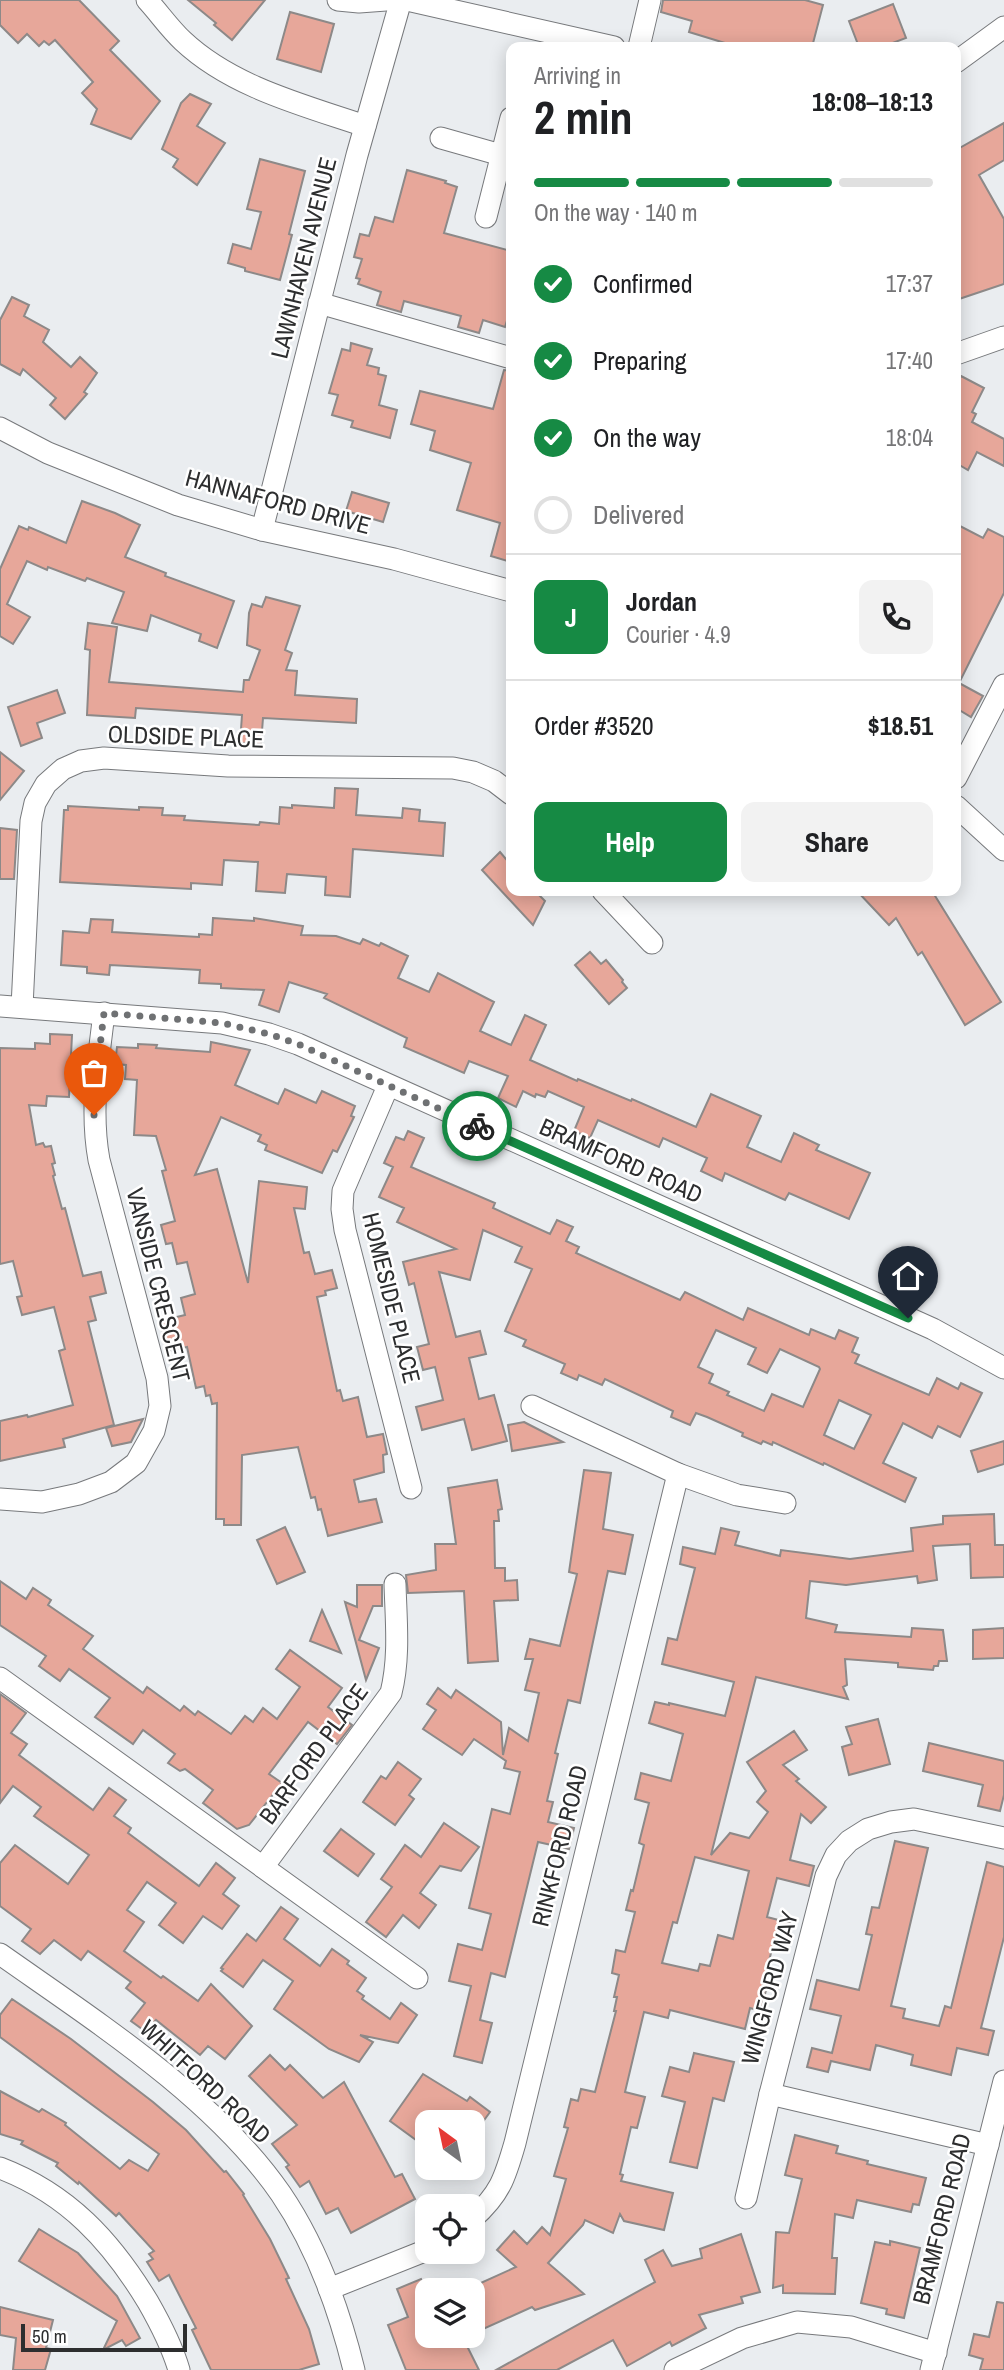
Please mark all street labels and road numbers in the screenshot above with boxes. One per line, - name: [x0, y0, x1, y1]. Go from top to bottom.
- street label: LAWNHAVEN AVENUE: [263, 154, 344, 362]
- street label: HANNAFORD DRIVE: [182, 461, 374, 541]
- street label: OLDSIDE PLACE: [107, 717, 265, 755]
- street label: BRAMFORD ROAD: [535, 1110, 708, 1210]
- street label: VANSIDE CRESCENT: [119, 1185, 199, 1385]
- street label: HOMESIDE PLACE: [355, 1209, 429, 1387]
- street label: BARFORD PLACE: [251, 1677, 375, 1830]
- street label: RINKFORD ROAD: [524, 1762, 595, 1930]
- street label: WINGFORD WAY: [733, 1908, 805, 2068]
- street label: WHITFORD ROAD: [133, 2012, 278, 2150]
- street label: BRAMFORD ROAD: [904, 2130, 978, 2307]

